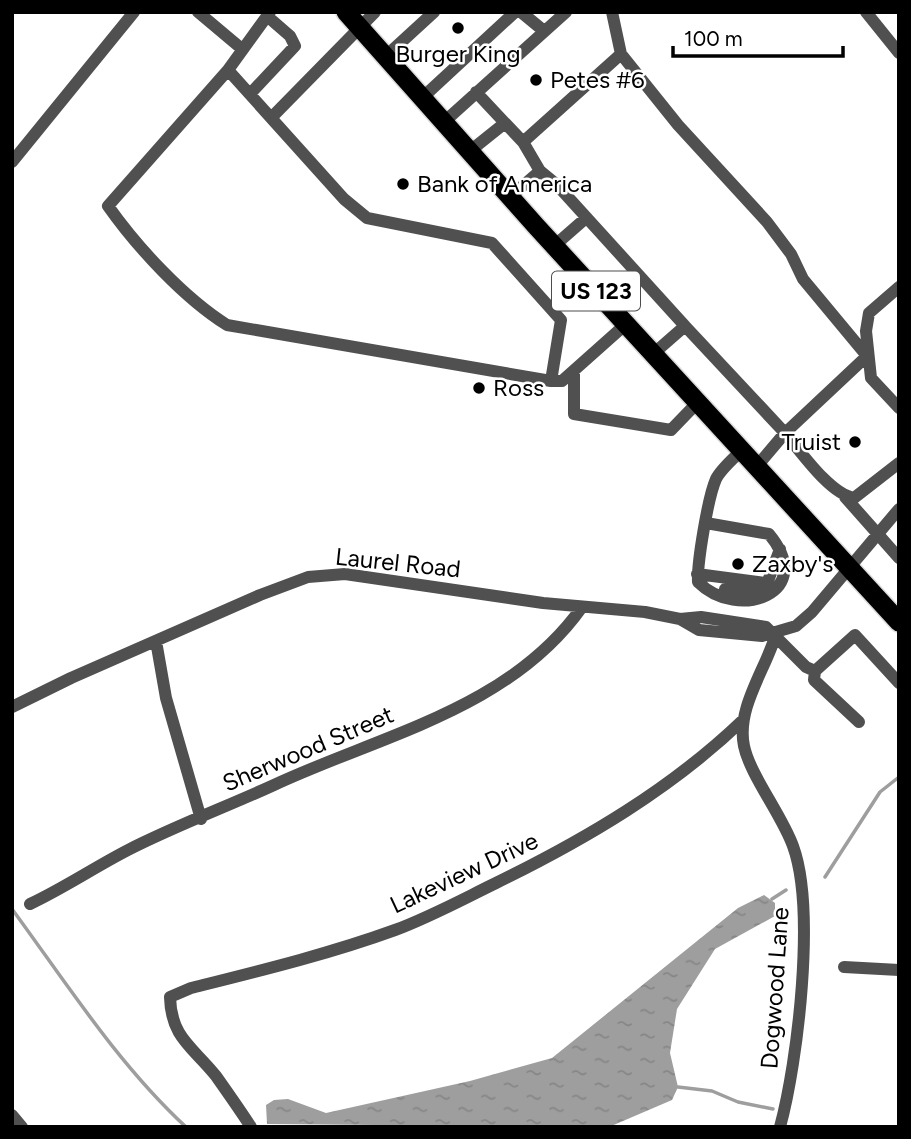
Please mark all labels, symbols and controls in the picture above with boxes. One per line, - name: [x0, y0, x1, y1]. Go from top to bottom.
- scale bar: [673, 14, 843, 58]
- marker: Burger King: [450, 20, 466, 36]
- text: 100 m: [684, 26, 743, 51]
- place label: Burger King: [395, 39, 521, 68]
- place label: Petes #6: [550, 65, 645, 94]
- marker: Petes #6: [528, 72, 544, 88]
- place label: Bank of America: [417, 169, 592, 198]
- marker: Bank of America: [395, 176, 411, 192]
- road number: US 123: [552, 272, 640, 310]
- place label: Ross: [493, 373, 544, 402]
- marker: Ross: [471, 380, 487, 396]
- place label: Truist: [782, 427, 841, 456]
- marker: Truist: [847, 434, 863, 450]
- street label: Laurel Road: [334, 542, 462, 583]
- place label: Zaxby's: [752, 549, 833, 578]
- marker: Zaxby's: [730, 556, 746, 572]
- street label: Sherwood Street: [218, 699, 398, 798]
- street label: Lakeview Drive: [385, 826, 542, 919]
- street label: Dogwood Lane: [754, 906, 795, 1070]

